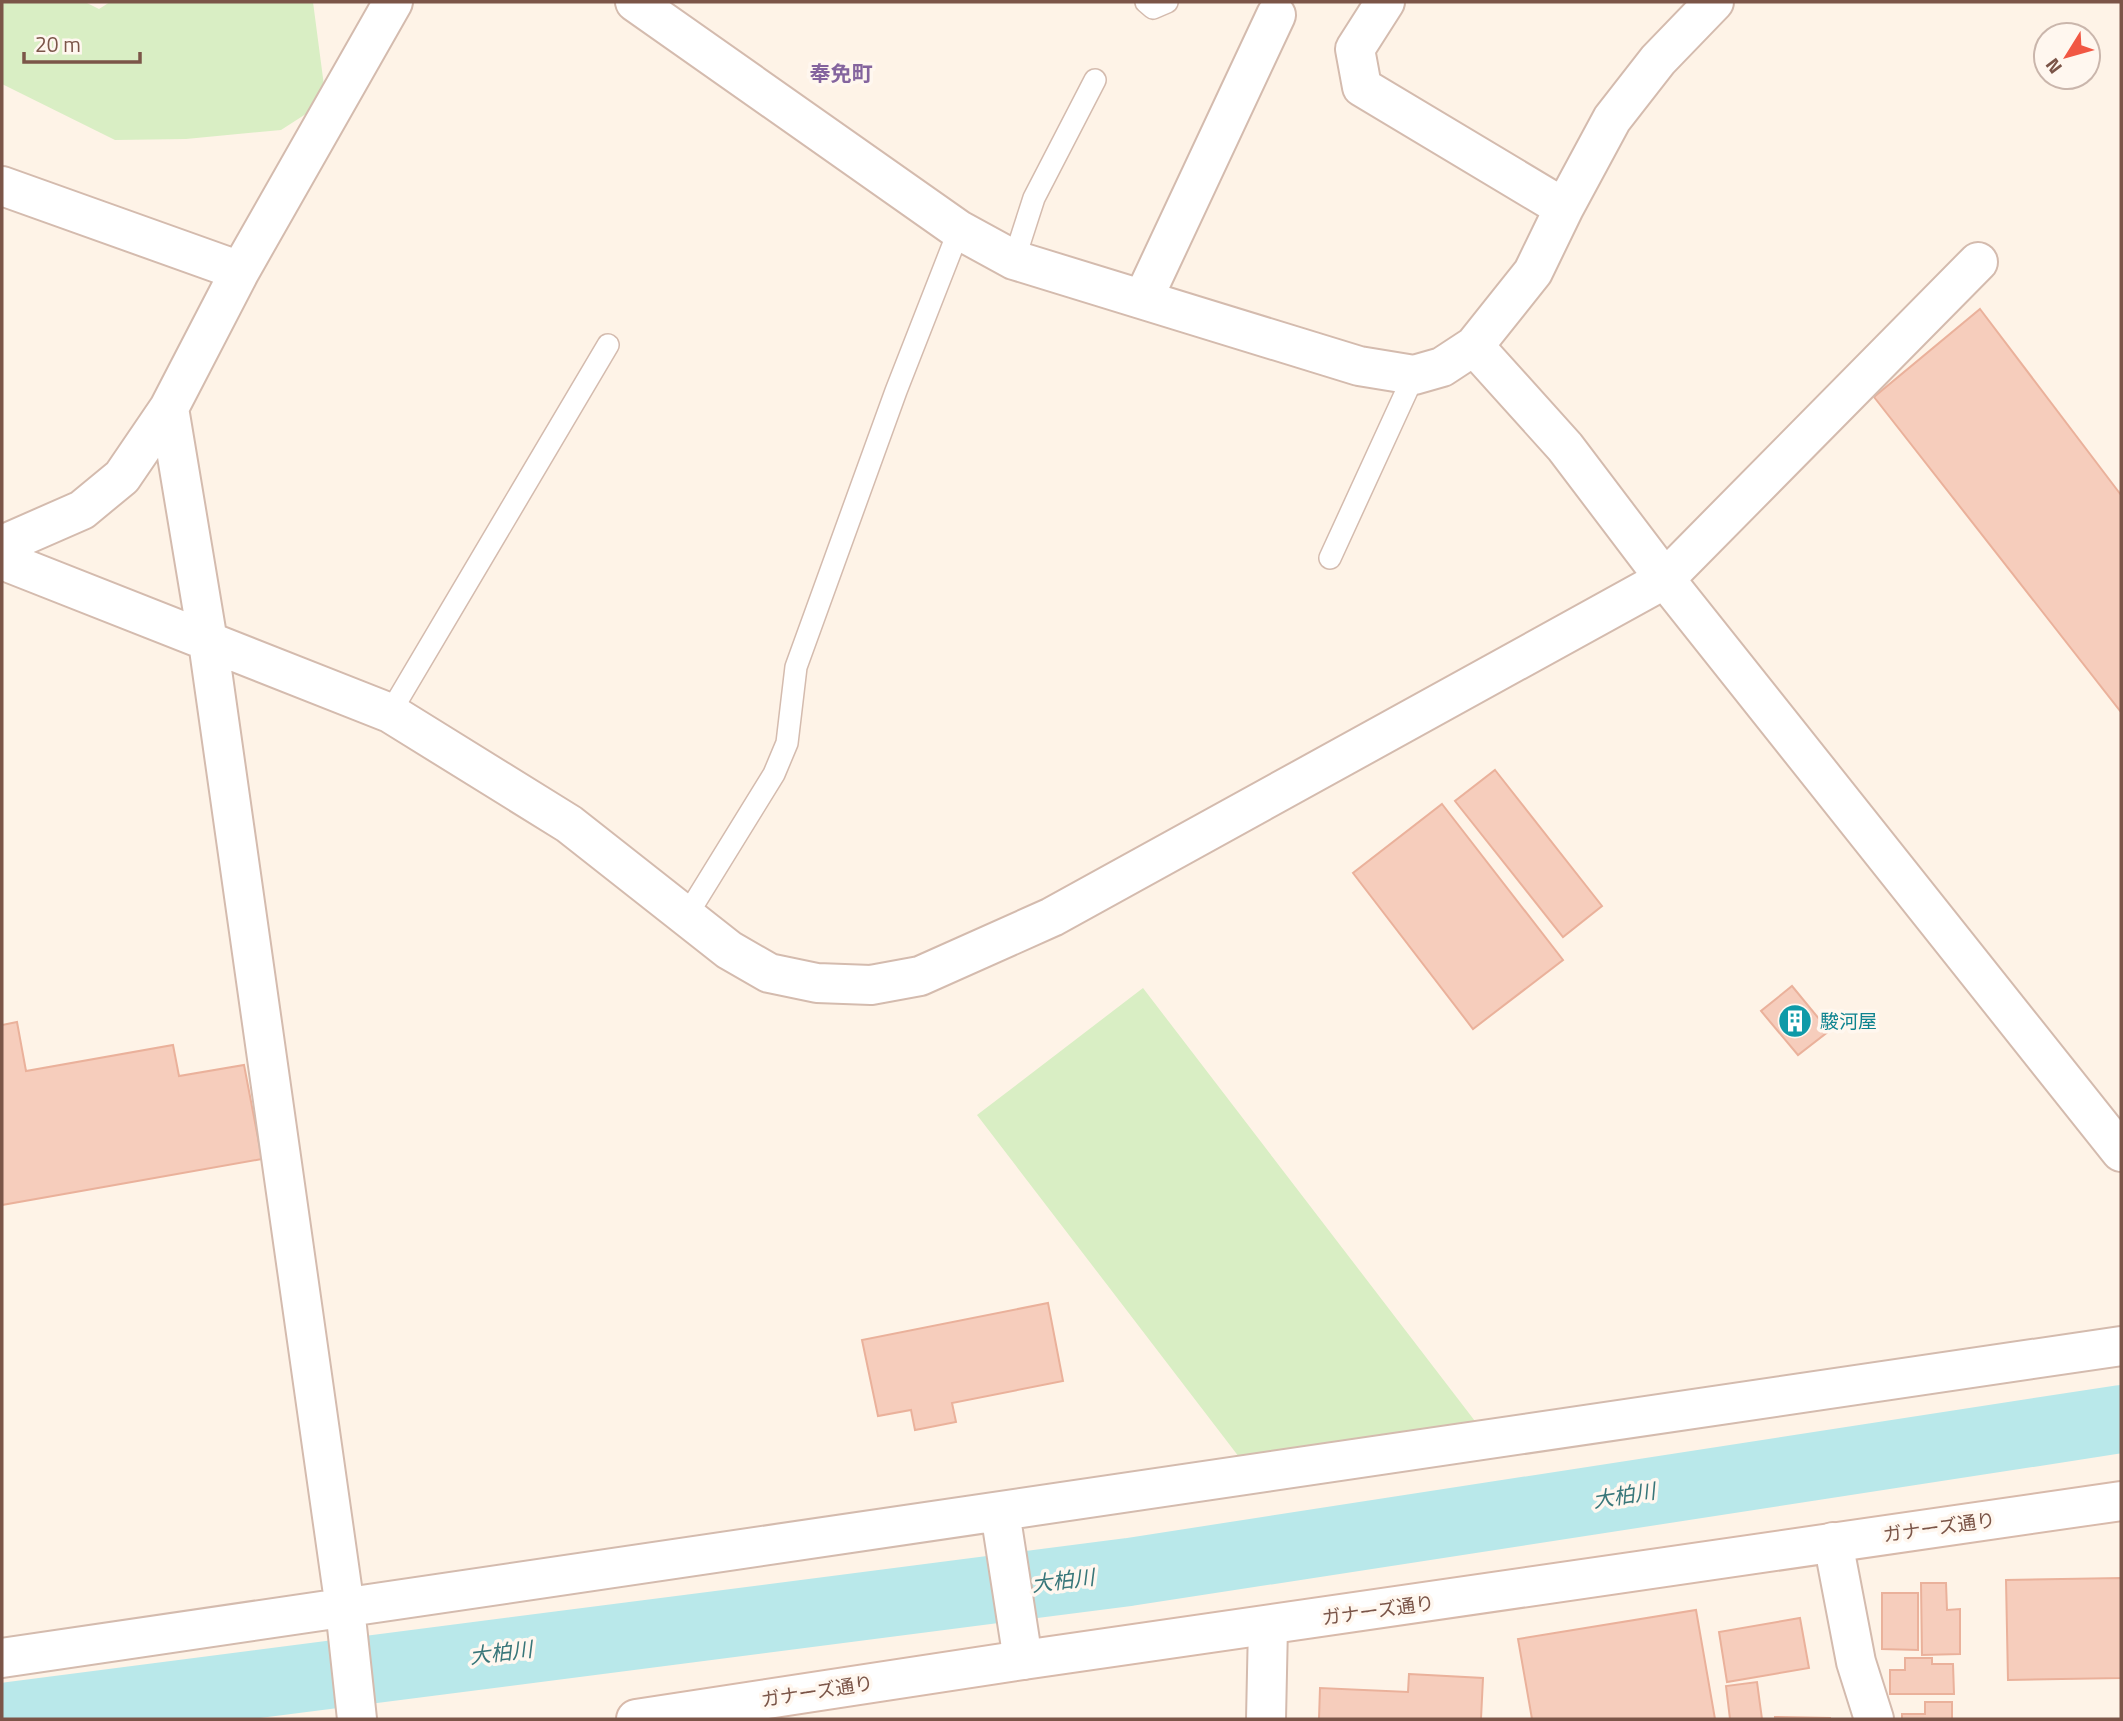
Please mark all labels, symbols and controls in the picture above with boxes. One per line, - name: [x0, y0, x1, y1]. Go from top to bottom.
- scale bar: [24, 21, 140, 65]
- north arrow: [2032, 21, 2102, 91]
- text: 20 m: [35, 28, 81, 60]
- text: N: [2037, 53, 2069, 81]
- district label: 奉免町: [810, 57, 873, 89]
- building icon: 駿河屋: [1776, 1002, 1814, 1040]
- place label: 駿河屋: [1820, 1006, 1877, 1035]
- water label: 大柏川: [1590, 1474, 1659, 1516]
- street label: ガナーズ通り: [1881, 1504, 1997, 1549]
- water label: 大柏川: [1030, 1560, 1098, 1600]
- street label: ガナーズ通り: [1320, 1587, 1436, 1632]
- water label: 大柏川: [468, 1632, 536, 1672]
- street label: ガナーズ通り: [759, 1667, 875, 1714]

